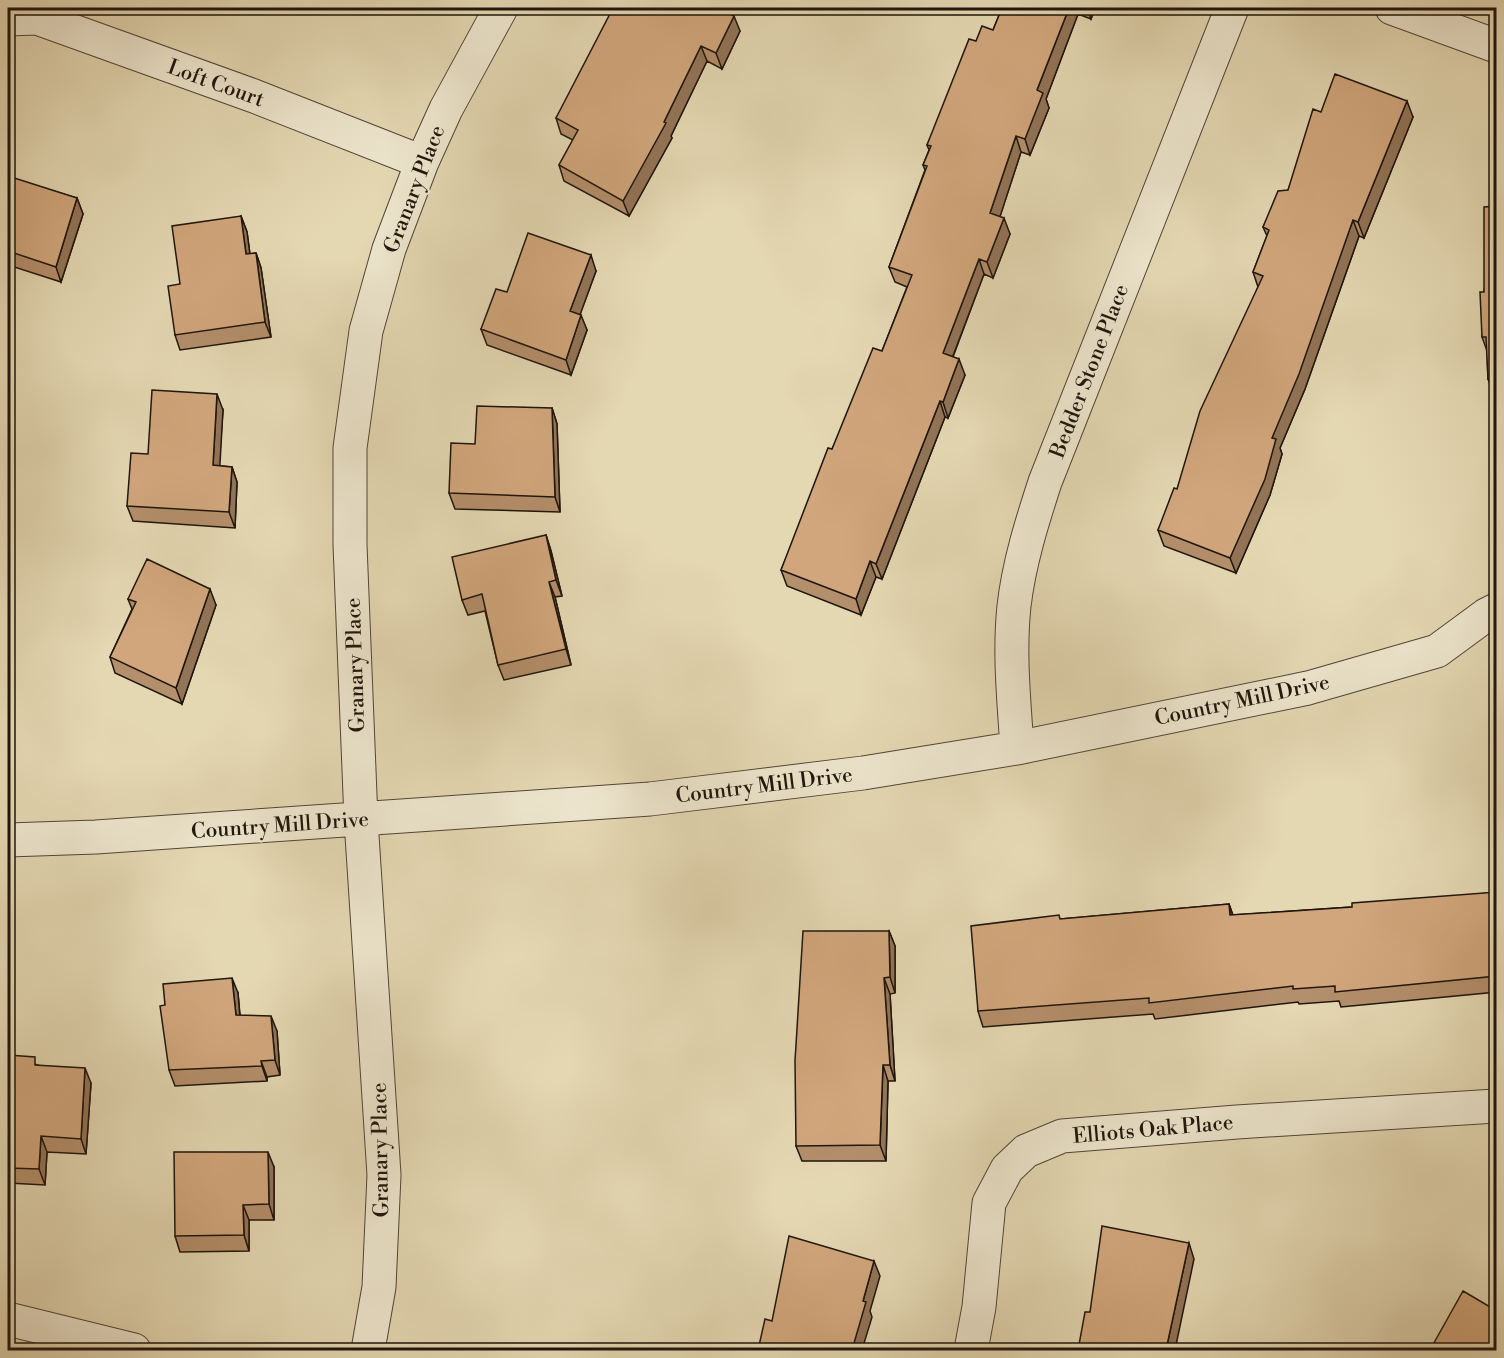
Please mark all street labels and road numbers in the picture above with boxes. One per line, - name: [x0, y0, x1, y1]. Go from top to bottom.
- street label: Loft Court: [164, 54, 268, 114]
- street label: Granary Place: [379, 122, 451, 257]
- street label: Bedder Stone Place: [1044, 281, 1135, 463]
- street label: Granary Place: [341, 597, 371, 733]
- street label: Country Mill Drive: [1152, 670, 1332, 732]
- street label: Country Mill Drive: [674, 762, 854, 810]
- street label: Country Mill Drive: [190, 807, 370, 845]
- street label: Granary Place: [367, 1082, 395, 1218]
- street label: Elliots Oak Place: [1072, 1110, 1235, 1150]

